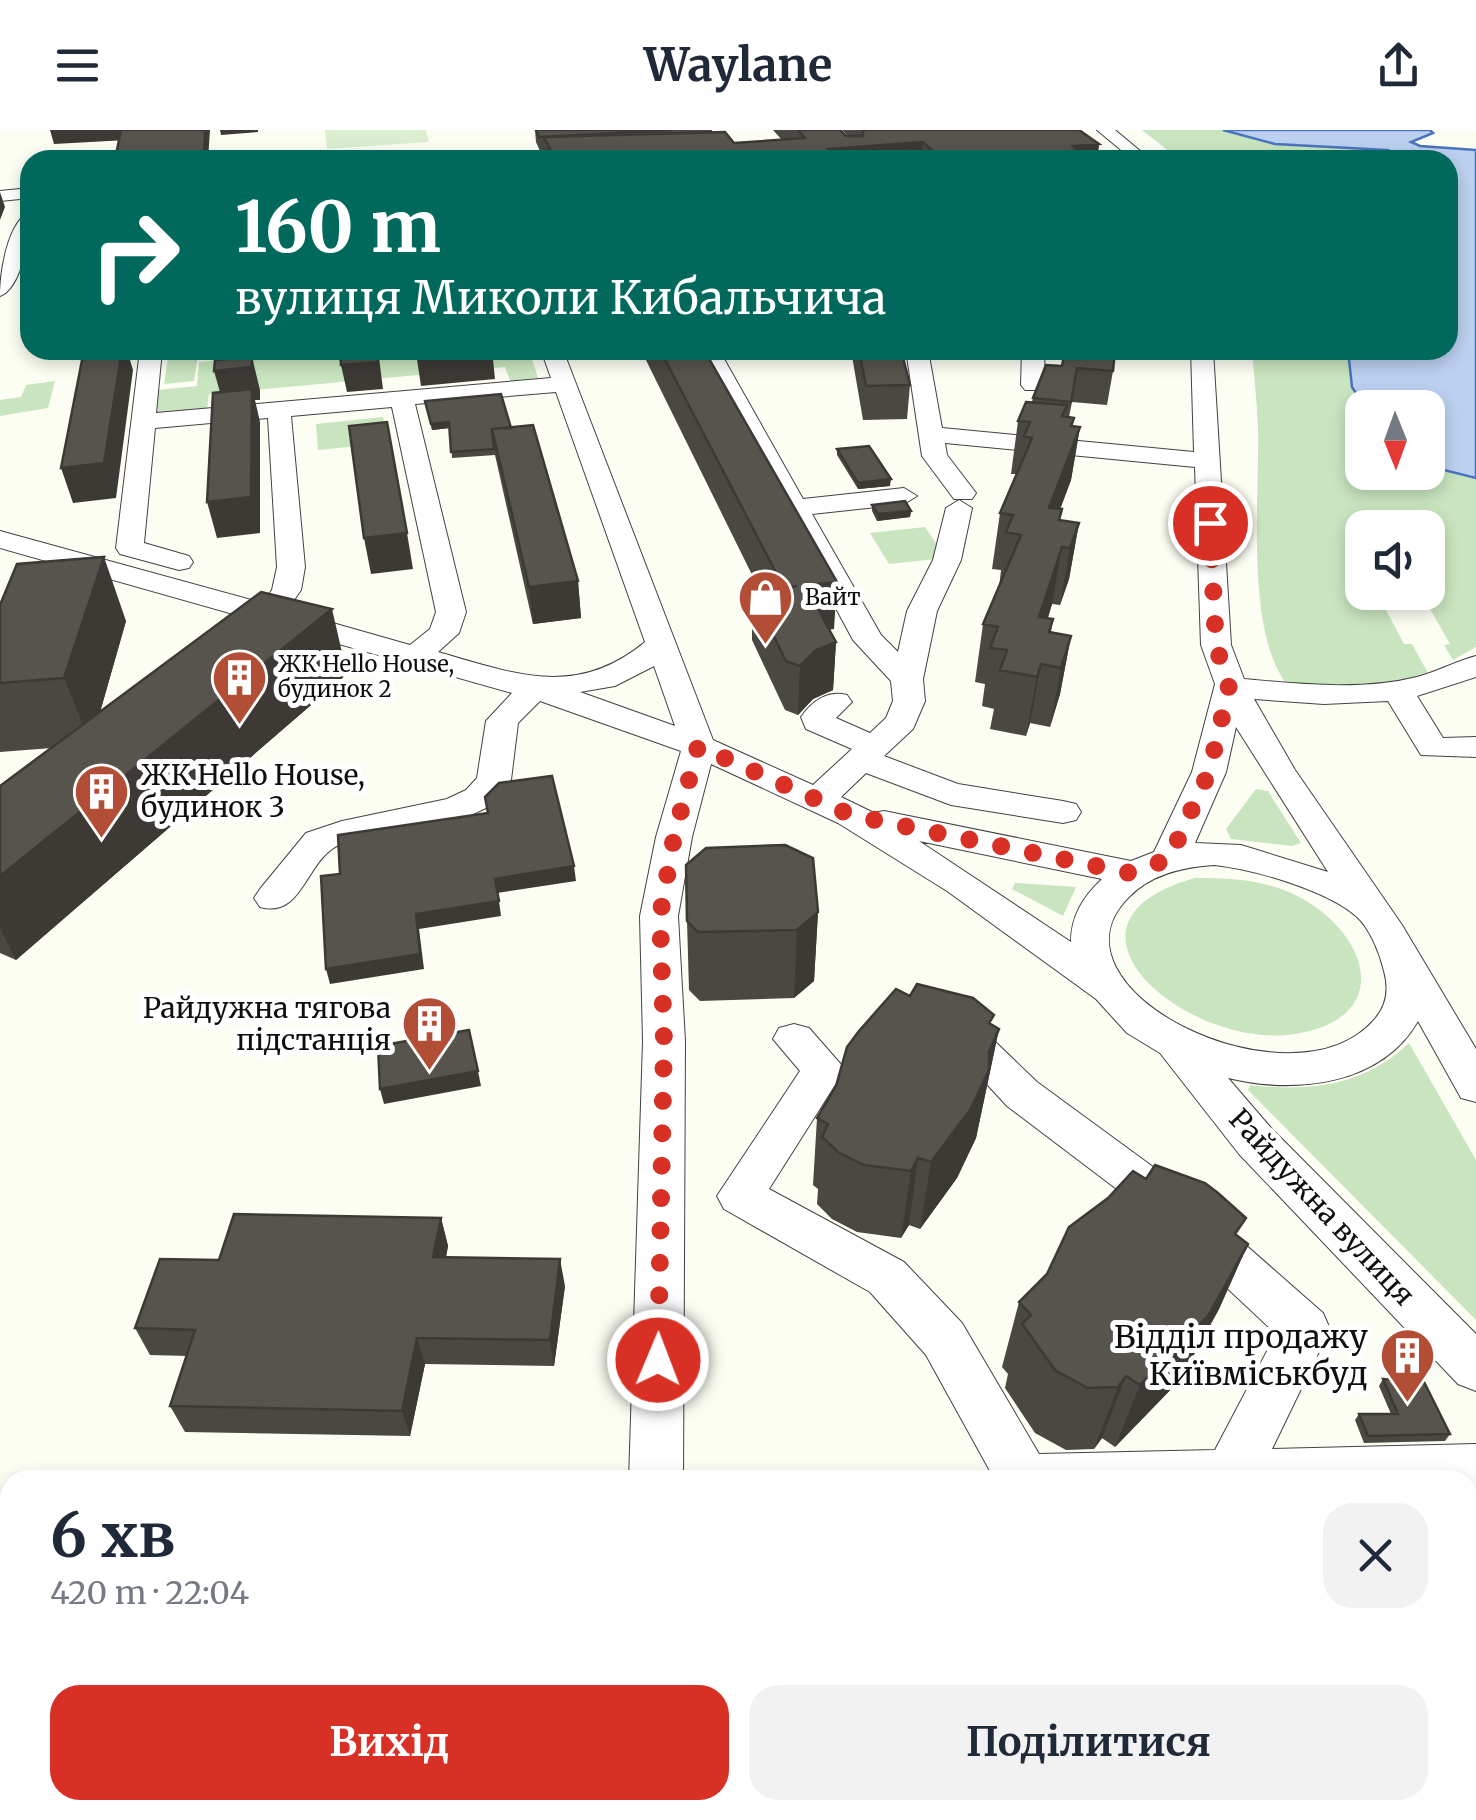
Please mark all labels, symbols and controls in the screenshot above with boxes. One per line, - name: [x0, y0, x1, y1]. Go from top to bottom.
- text: Waylane: [644, 37, 832, 93]
- icon: menu: [50, 38, 105, 93]
- icon: share: [1371, 38, 1426, 93]
- text: 160 m: [235, 183, 441, 271]
- icon: right: [70, 190, 200, 320]
- text: вулиця Миколи Кибальчича: [235, 270, 886, 326]
- north arrow: [1345, 390, 1445, 490]
- map controls: [1345, 390, 1445, 610]
- pin: [1168, 481, 1253, 566]
- icon: arrive: [1183, 496, 1238, 551]
- button: sound: [1345, 510, 1445, 610]
- shop icon: Вайт: [736, 567, 796, 646]
- place label: Вайт: [805, 583, 861, 611]
- building icon: ЖК Hello House, будинок 2: [209, 647, 269, 726]
- place label: ЖК Hello House, будинок 2: [278, 650, 454, 703]
- place label: ЖК Hello House, будинок 3: [141, 757, 365, 825]
- building icon: ЖК Hello House, будинок 3: [72, 761, 132, 840]
- place label: Райдужна тягова пiдстанцiя: [143, 990, 391, 1058]
- building icon: Райдужна тягова пiдстанцiя: [400, 994, 460, 1073]
- street label: Райдужна вулиця: [1222, 1101, 1422, 1313]
- position arrow: [606, 1308, 710, 1412]
- place label: Відділ продажу Київміськбуд: [1114, 1317, 1368, 1394]
- building icon: Відділ продажу Київміськбуд: [1377, 1325, 1437, 1404]
- text: 6 хв: [50, 1498, 175, 1573]
- button: close: [1323, 1503, 1428, 1608]
- text: 420 m · 22:04: [50, 1573, 249, 1613]
- button: Вихід: [50, 1685, 729, 1800]
- button: Поділитися: [749, 1685, 1428, 1800]

